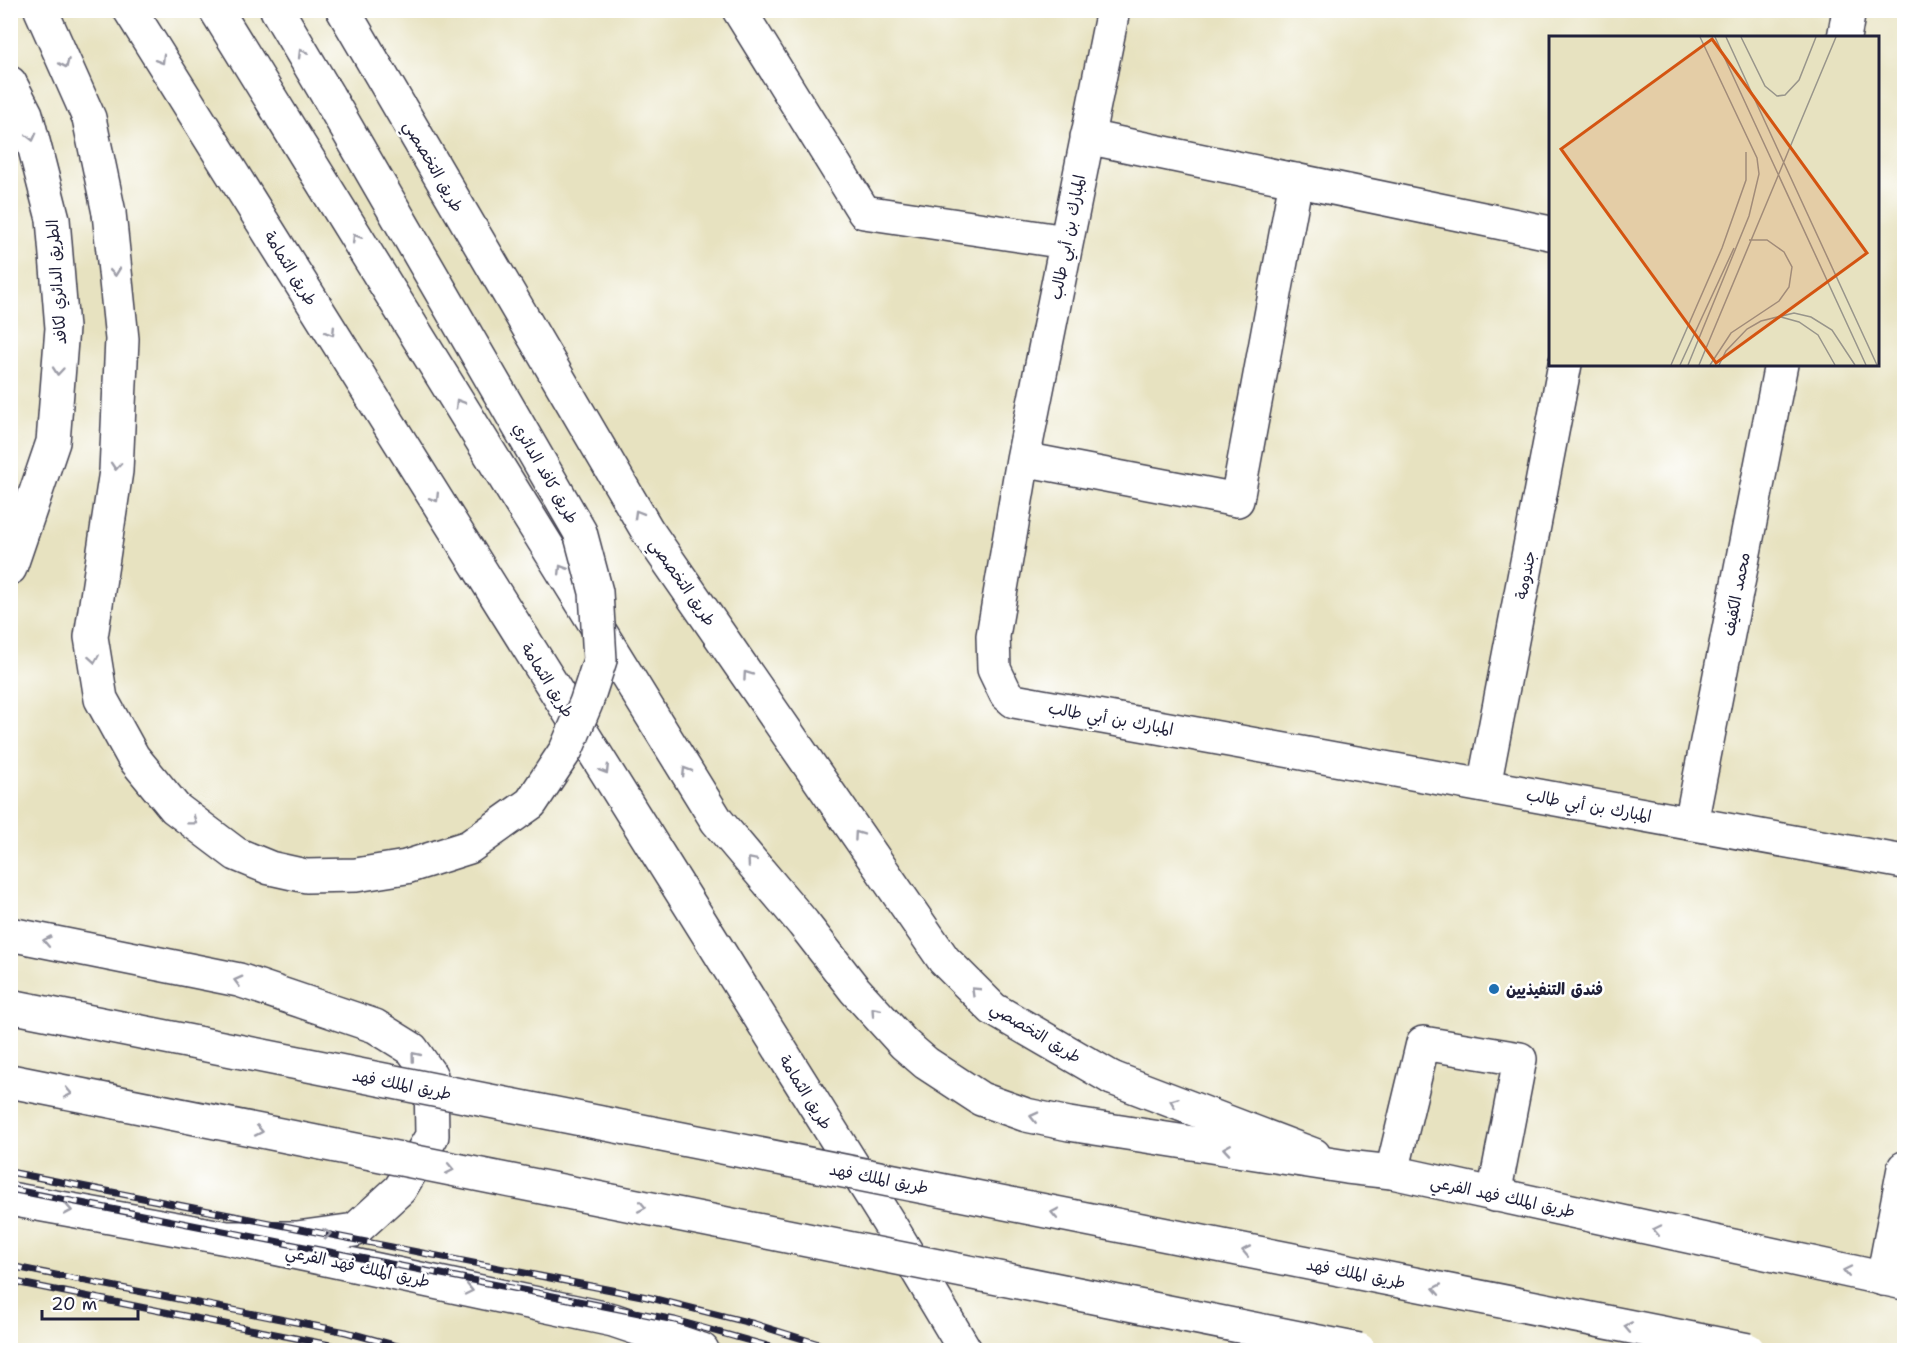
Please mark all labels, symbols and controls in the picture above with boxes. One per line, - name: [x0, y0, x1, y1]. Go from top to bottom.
- inset map: [1549, 36, 1879, 366]
- one-way arrow: [298, 49, 310, 59]
- one-way arrow: [154, 54, 166, 64]
- one-way arrow: [57, 57, 69, 68]
- street label: طريق التخصصي: [395, 117, 468, 218]
- one-way arrow: [25, 131, 37, 142]
- street label: المبارك بن أبي طالب: [1045, 173, 1094, 302]
- street label: الطريق الدائري لكافد: [42, 219, 72, 345]
- street label: طريق الثمامة: [259, 227, 322, 310]
- one-way arrow: [353, 233, 364, 244]
- one-way arrow: [108, 267, 121, 276]
- one-way arrow: [324, 326, 336, 336]
- one-way arrow: [52, 367, 65, 376]
- one-way arrow: [455, 399, 466, 410]
- street label: طريق كافد الدائري: [507, 419, 583, 528]
- one-way arrow: [109, 462, 122, 471]
- one-way arrow: [427, 492, 439, 502]
- one-way arrow: [633, 510, 645, 520]
- street label: طريق التخصصي: [641, 534, 720, 632]
- street label: جندومة: [1510, 549, 1540, 601]
- street label: محمد الكفيف: [1718, 551, 1755, 638]
- one-way arrow: [557, 565, 569, 575]
- street label: طريق الثمامة: [516, 639, 579, 722]
- one-way arrow: [88, 654, 100, 664]
- one-way arrow: [743, 671, 754, 682]
- street label: المبارك بن أبي طالب: [1046, 697, 1175, 744]
- one-way arrow: [597, 764, 609, 774]
- one-way arrow: [682, 767, 694, 777]
- street label: المبارك بن أبي طالب: [1524, 784, 1653, 831]
- one-way arrow: [186, 814, 197, 825]
- one-way arrow: [854, 831, 865, 842]
- one-way arrow: [747, 857, 758, 868]
- one-way arrow: [42, 936, 52, 949]
- one-way arrow: [233, 976, 244, 988]
- place label: فندق التنفيذيين: [1506, 979, 1603, 1000]
- marker: فندق التنفيذيين: [1487, 982, 1501, 996]
- one-way arrow: [971, 987, 982, 998]
- street label: طريق التخصصي: [984, 997, 1085, 1071]
- one-way arrow: [871, 1008, 882, 1019]
- street label: طريق الثمامة: [774, 1051, 837, 1134]
- one-way arrow: [412, 1052, 423, 1063]
- street label: طريق الملك فهد: [351, 1065, 453, 1104]
- one-way arrow: [63, 1086, 73, 1099]
- one-way arrow: [1169, 1096, 1180, 1109]
- one-way arrow: [1030, 1111, 1040, 1124]
- one-way arrow: [254, 1124, 264, 1137]
- one-way arrow: [1222, 1144, 1231, 1156]
- street label: طريق الملك فهد: [828, 1159, 930, 1198]
- one-way arrow: [445, 1162, 455, 1175]
- street label: طريق الملك فهد الفرعي: [1428, 1171, 1577, 1226]
- one-way arrow: [636, 1200, 646, 1213]
- one-way arrow: [63, 1203, 73, 1216]
- one-way arrow: [1050, 1207, 1060, 1220]
- one-way arrow: [1652, 1224, 1662, 1237]
- one-way arrow: [322, 1228, 331, 1240]
- street label: طريق الملك فهد الفرعي: [283, 1241, 432, 1296]
- one-way arrow: [1241, 1245, 1251, 1258]
- street label: طريق الملك فهد: [1305, 1254, 1407, 1293]
- one-way arrow: [1843, 1266, 1853, 1279]
- one-way arrow: [463, 1282, 473, 1295]
- scale bar: [42, 1283, 138, 1321]
- one-way arrow: [1432, 1283, 1442, 1296]
- text: 20 m: [51, 1292, 97, 1316]
- one-way arrow: [1624, 1321, 1634, 1334]

